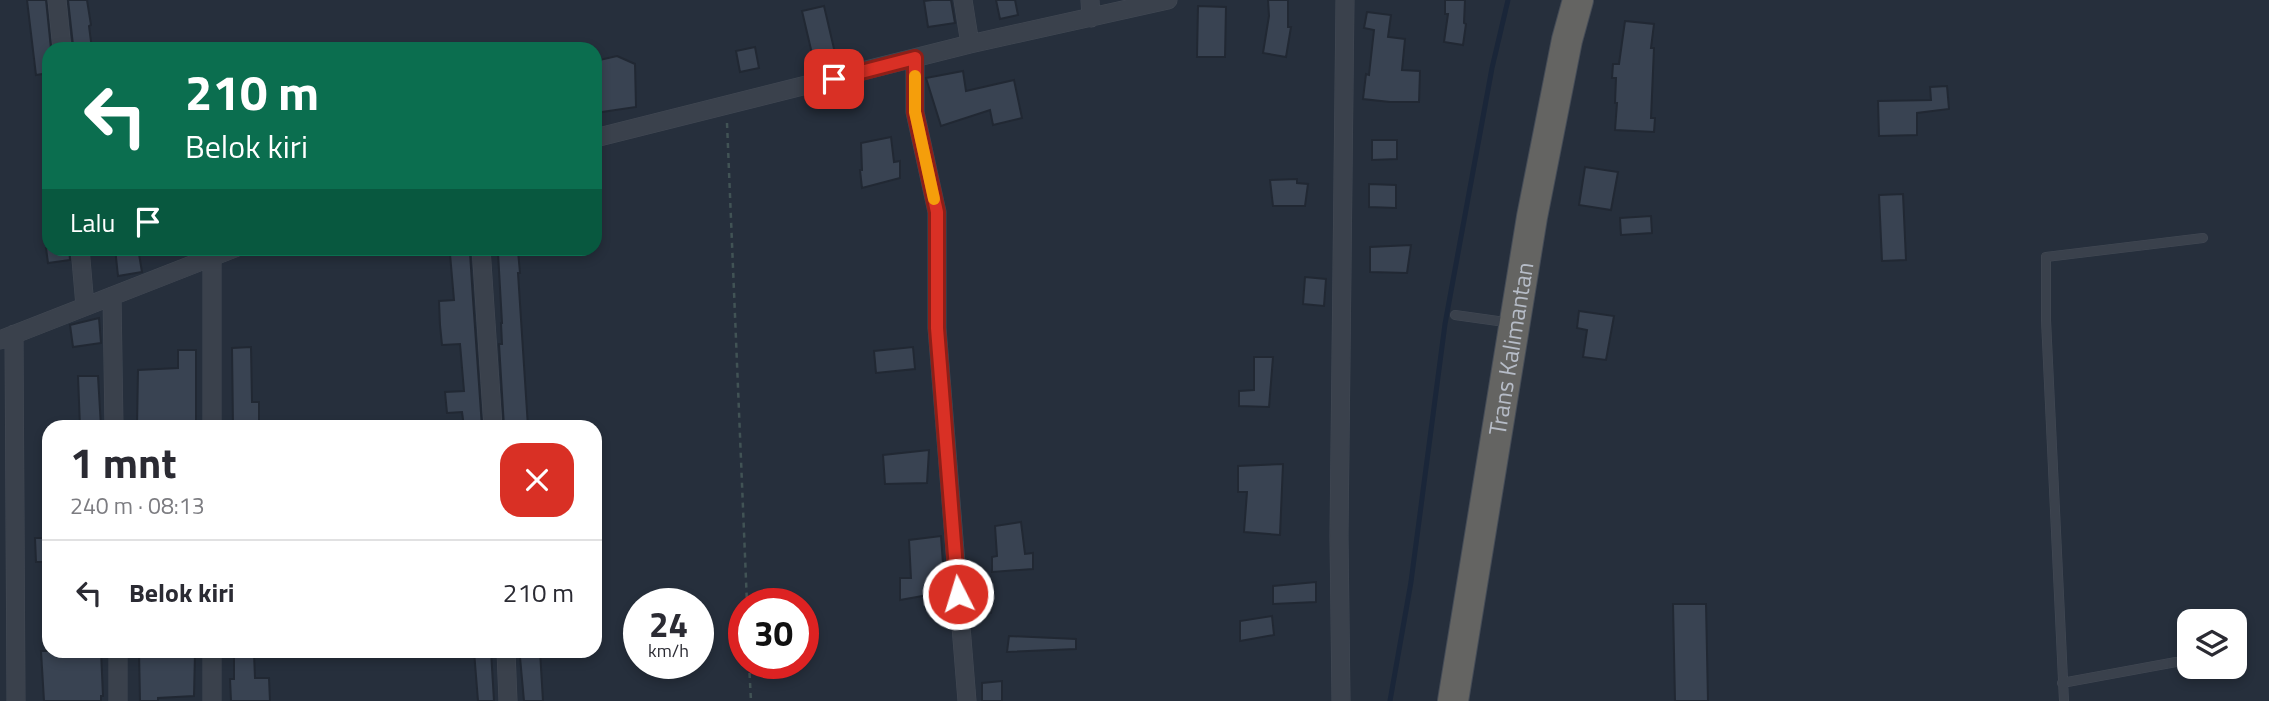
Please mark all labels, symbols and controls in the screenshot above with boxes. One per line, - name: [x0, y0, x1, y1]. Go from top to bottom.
- pin: [804, 49, 864, 109]
- text: 210 m: [185, 54, 319, 129]
- icon: arrive: [815, 60, 853, 98]
- icon: left: [70, 70, 161, 161]
- text: Belok kiri: [185, 122, 308, 170]
- text: Lalu: [70, 203, 115, 242]
- icon: arrive: [129, 203, 167, 241]
- street label: Trans Kalimantan: [1479, 259, 1542, 438]
- text: 1 mnt: [70, 430, 177, 494]
- button: close: [500, 443, 574, 517]
- text: 240 m · 08:13: [70, 488, 205, 523]
- position arrow: [921, 557, 995, 631]
- text: Belok kiri: [129, 573, 235, 612]
- text: 210 m: [503, 573, 574, 612]
- icon: left: [70, 574, 108, 612]
- speed limit sign: 30: [728, 588, 819, 679]
- text: 24: [649, 597, 688, 651]
- map controls: [2177, 609, 2247, 679]
- button: layers: [2177, 609, 2247, 679]
- text: km/h: [648, 637, 689, 664]

